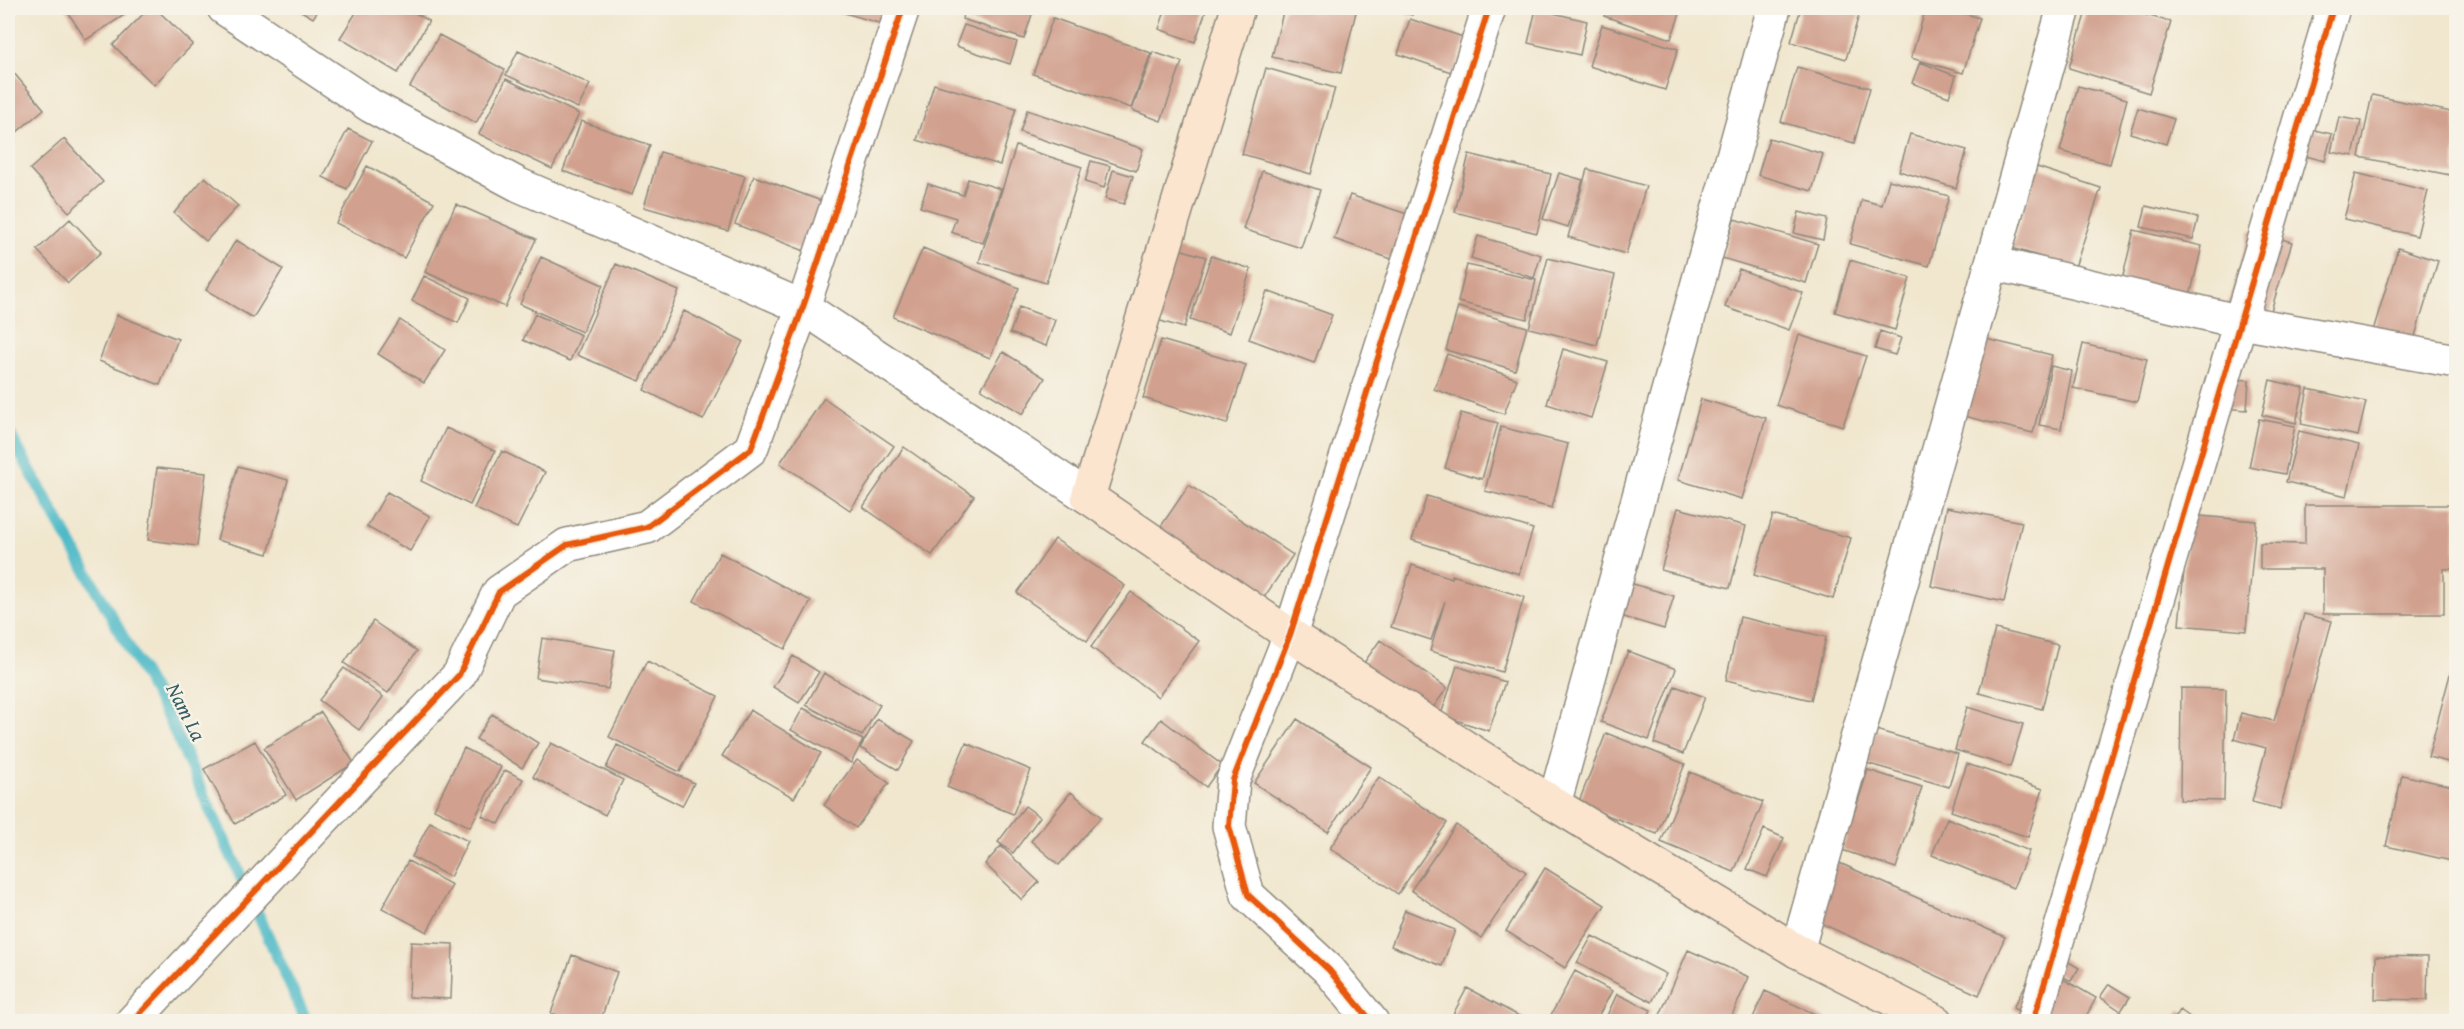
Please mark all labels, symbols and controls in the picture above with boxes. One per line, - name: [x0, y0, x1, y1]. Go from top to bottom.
- water label: Nam La: [158, 676, 214, 746]

